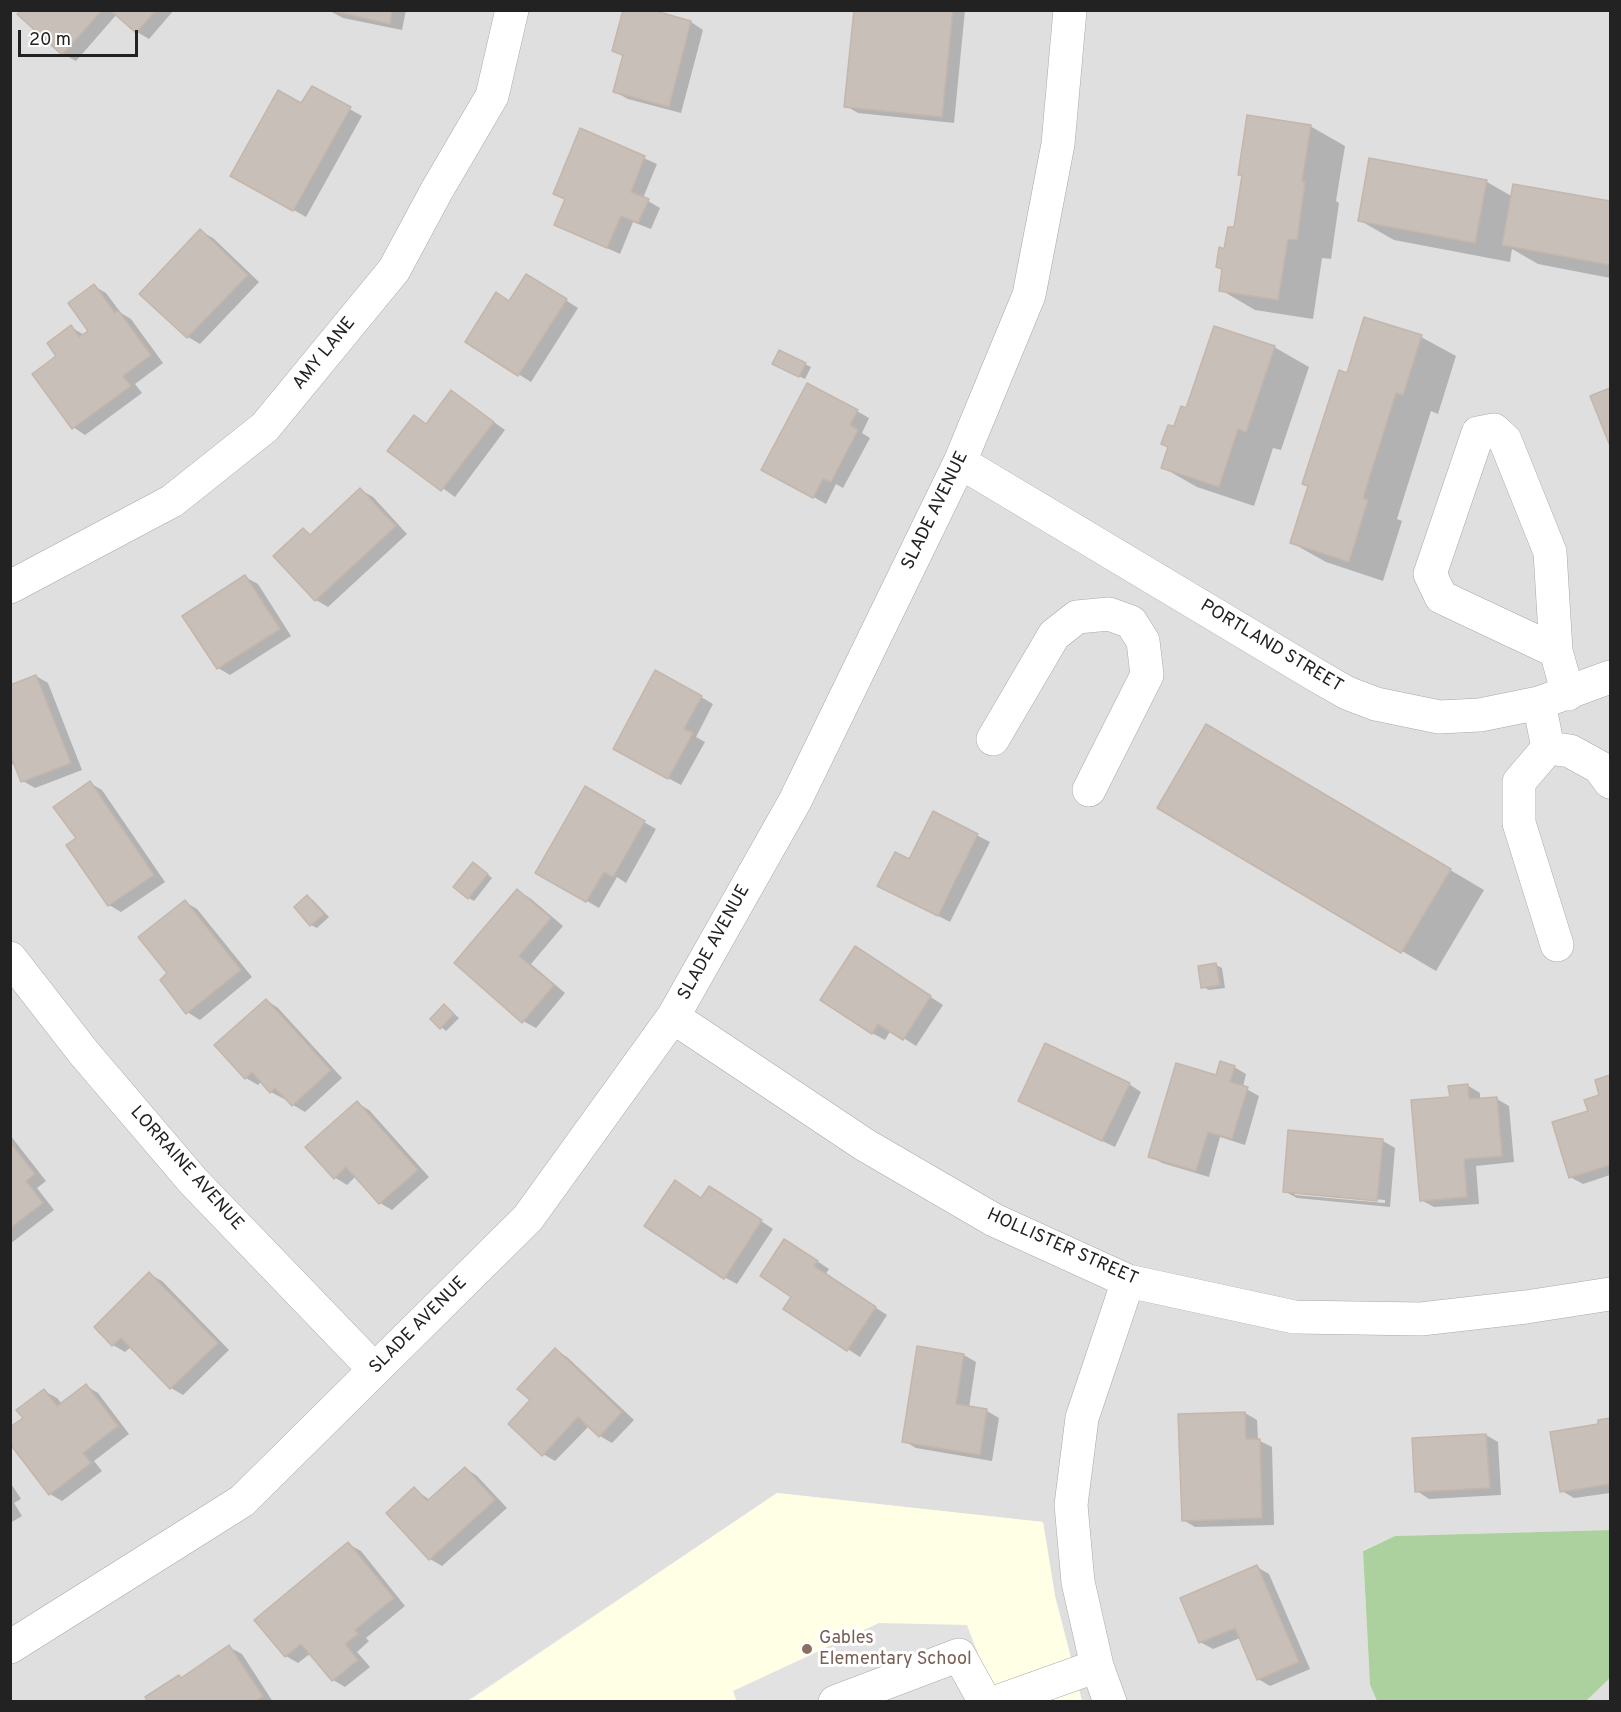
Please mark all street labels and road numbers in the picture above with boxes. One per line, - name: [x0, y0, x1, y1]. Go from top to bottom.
- street label: AMY LANE: [289, 313, 361, 395]
- street label: SLADE AVENUE: [898, 448, 974, 574]
- street label: PORTLAND STREET: [1196, 596, 1346, 698]
- street label: SLADE AVENUE: [674, 881, 756, 1005]
- street label: LORRAINE AVENUE: [125, 1102, 247, 1236]
- street label: HOLLISTER STREET: [983, 1205, 1141, 1291]
- street label: SLADE AVENUE: [366, 1273, 472, 1379]

